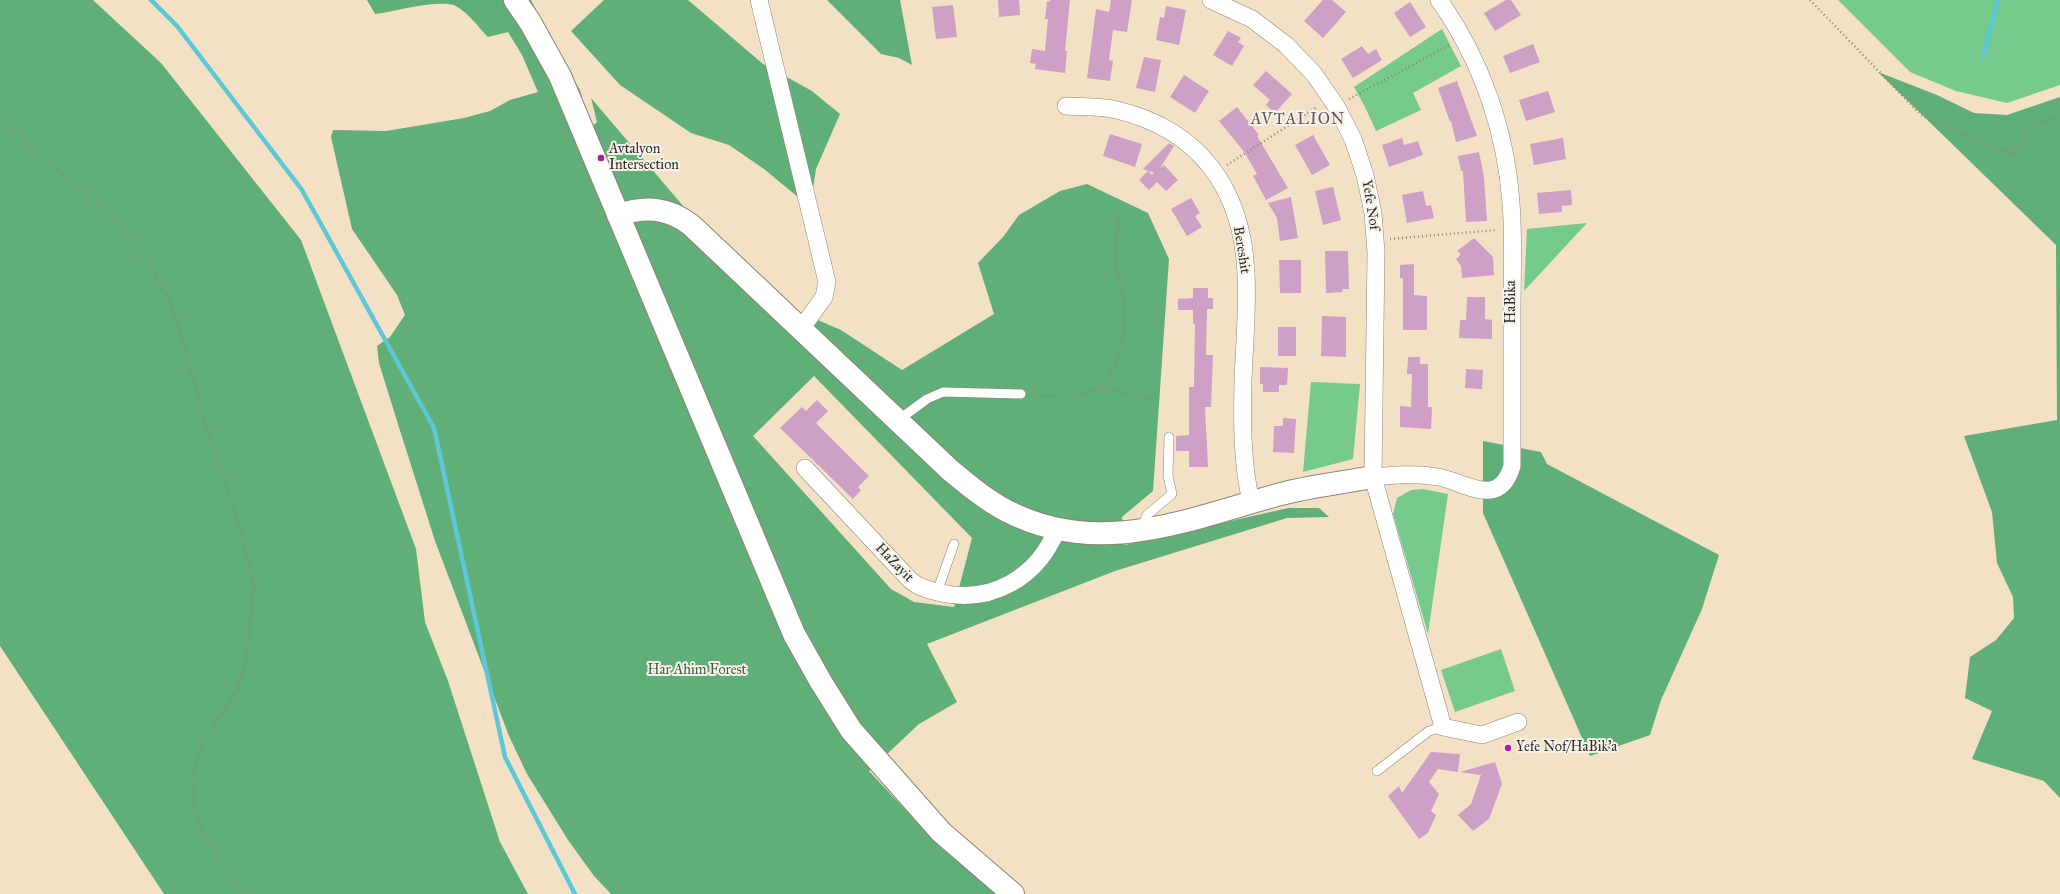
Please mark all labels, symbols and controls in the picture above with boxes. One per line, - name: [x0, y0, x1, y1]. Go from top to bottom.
- district label: AVTALION: [1251, 110, 1345, 130]
- place label: Avtalyon Intersection: [609, 142, 679, 174]
- marker: Avtalyon Intersection: [596, 153, 606, 163]
- street label: Yefe Nof: [1358, 179, 1382, 231]
- street label: Bereshit: [1229, 225, 1253, 275]
- street label: HaBika: [1504, 280, 1520, 324]
- street label: HaZayit: [871, 540, 917, 586]
- park label: Har Ahim Forest: [647, 663, 747, 679]
- place label: Yefe Nof/HaBik'a: [1516, 740, 1617, 756]
- marker: Yefe Nof/HaBik'a: [1503, 743, 1513, 753]

